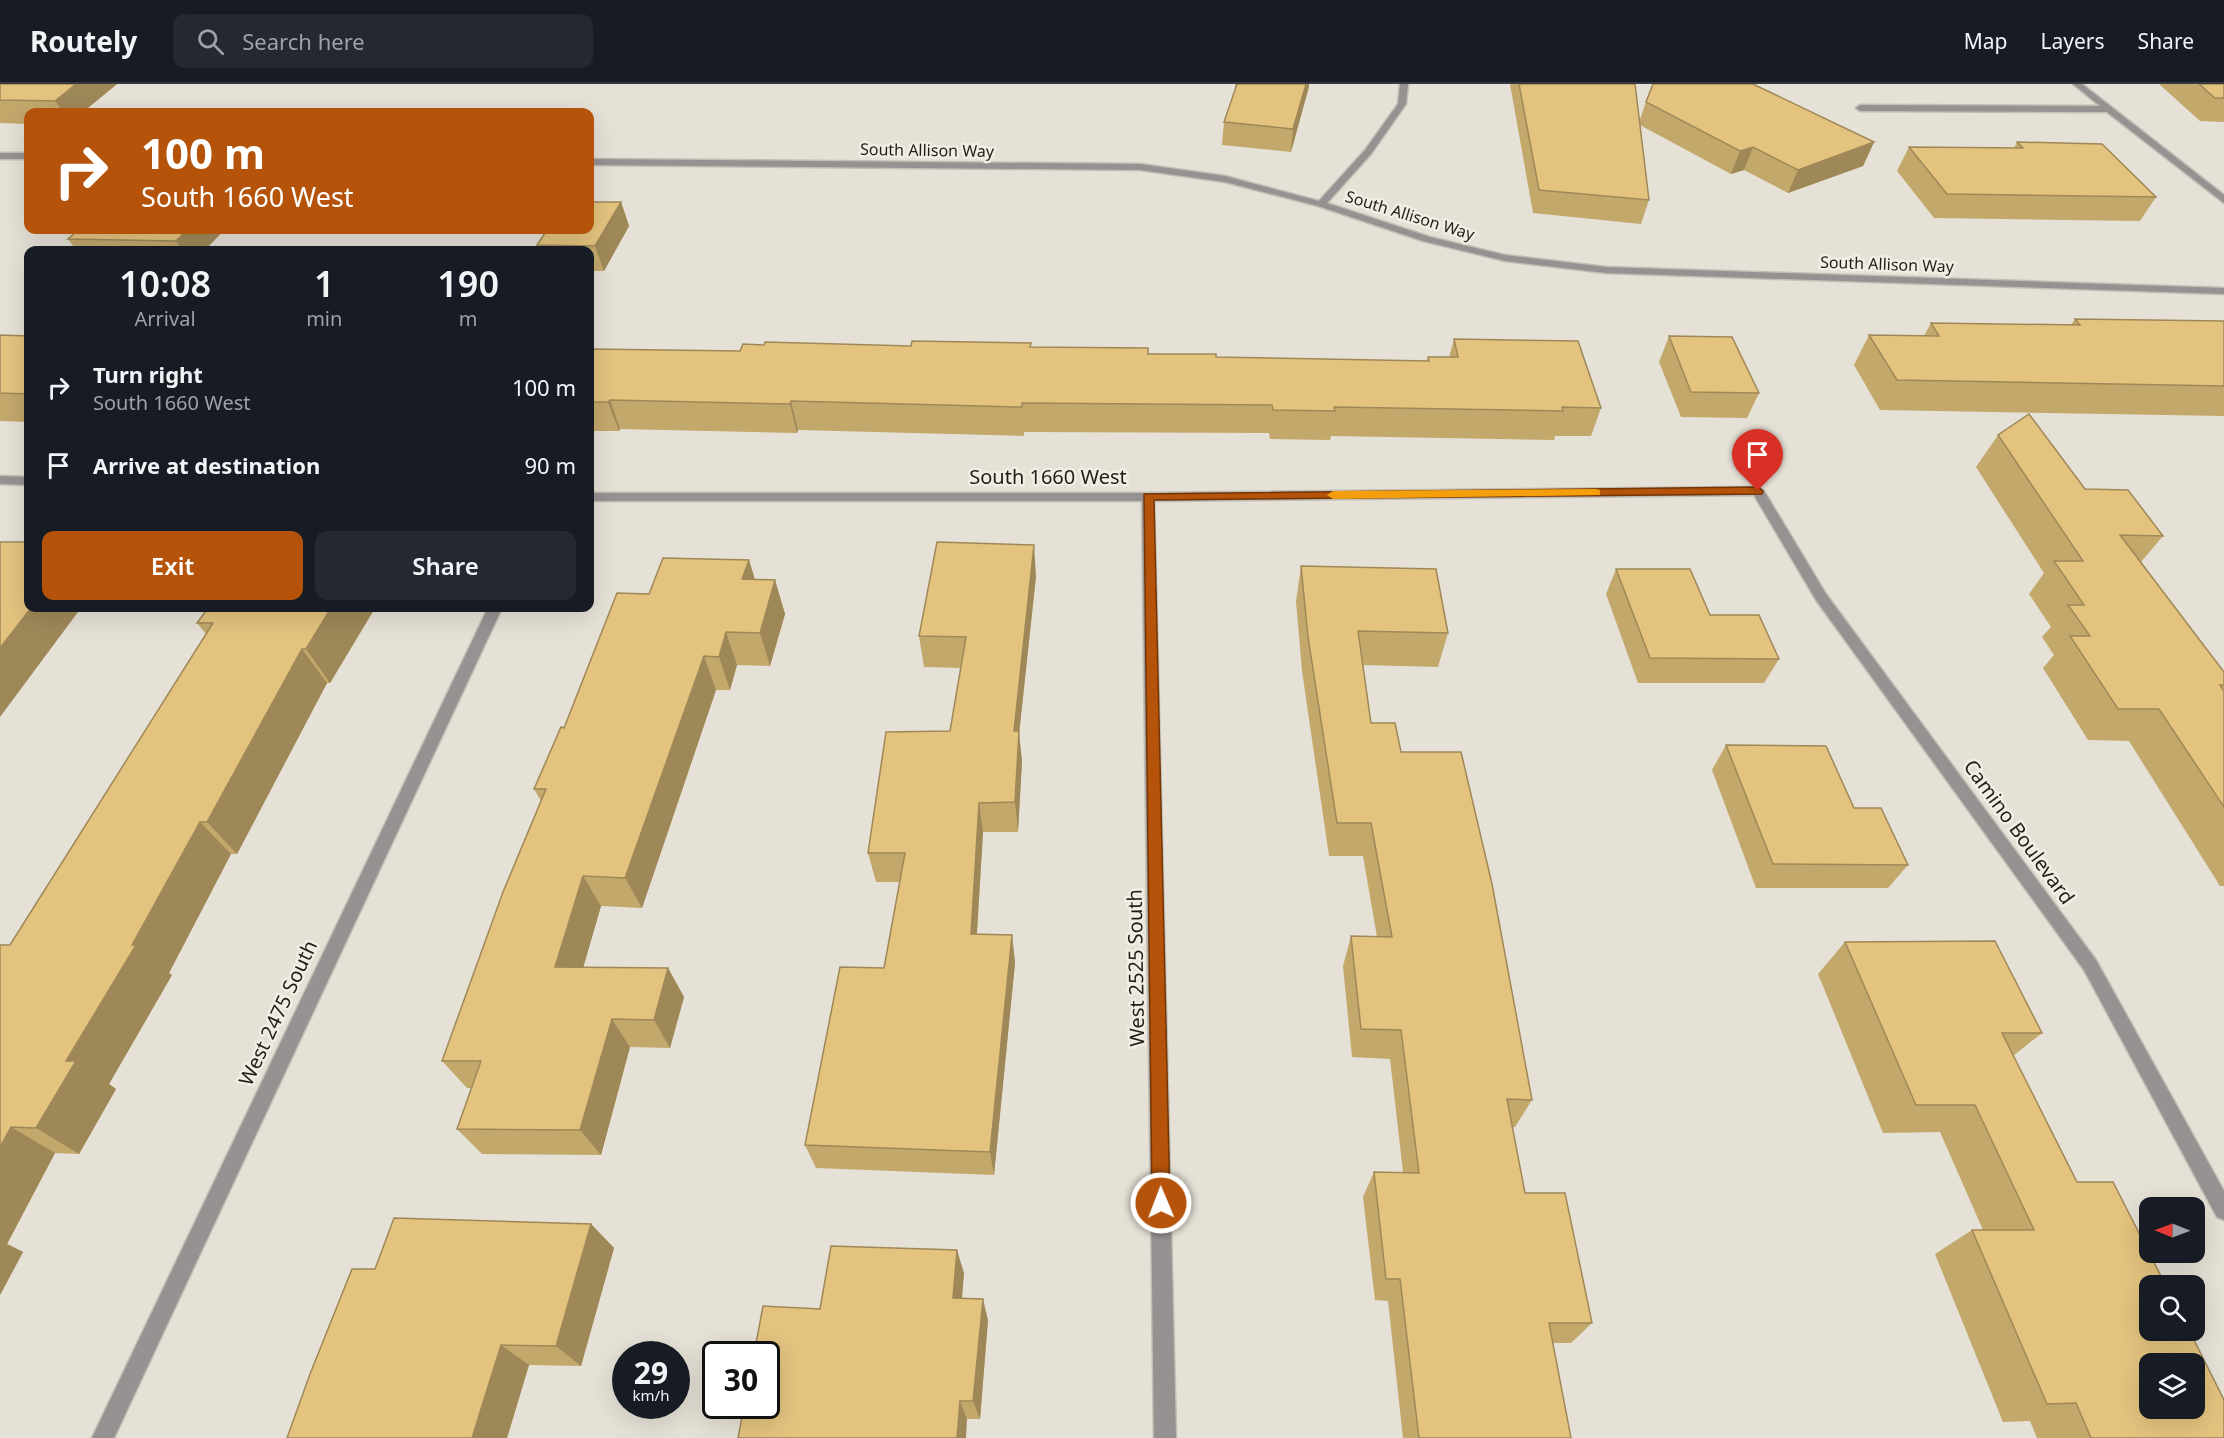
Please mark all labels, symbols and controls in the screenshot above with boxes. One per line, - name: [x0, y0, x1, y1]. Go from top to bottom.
- search box: [173, 14, 593, 68]
- text: Routely: [30, 22, 137, 60]
- icon: search: [194, 25, 227, 58]
- text: Search here: [242, 26, 365, 56]
- text: Map: [1964, 27, 2008, 55]
- text: Layers: [2041, 27, 2105, 55]
- text: Share: [2138, 27, 2194, 55]
- text: 100 m: [141, 124, 265, 181]
- icon: right: [42, 132, 120, 210]
- street label: South Allison Way: [860, 138, 995, 162]
- text: South 1660 West: [141, 178, 354, 215]
- street label: South Allison Way: [1343, 185, 1478, 245]
- street label: South Allison Way: [1820, 251, 1955, 277]
- text: 10:08: [119, 259, 211, 308]
- text: 1: [314, 259, 335, 308]
- text: 190: [437, 259, 499, 308]
- text: Arrival: [135, 305, 196, 332]
- text: min: [306, 305, 342, 332]
- text: m: [459, 305, 478, 332]
- text: Turn right: [93, 359, 203, 389]
- icon: right: [42, 371, 75, 404]
- text: 100 m: [512, 372, 576, 402]
- text: South 1660 West: [93, 389, 250, 416]
- pin: [1732, 429, 1783, 491]
- icon: arrive: [1741, 438, 1774, 471]
- icon: arrive: [42, 449, 75, 482]
- text: Arrive at destination: [93, 450, 320, 480]
- text: 90 m: [525, 450, 576, 480]
- street label: South 1660 West: [969, 463, 1127, 490]
- button: Exit: [42, 531, 303, 600]
- button: Share: [315, 531, 576, 600]
- street label: Camino Boulevard: [1958, 754, 2081, 909]
- street label: West 2525 South: [1121, 889, 1150, 1047]
- street label: West 2475 South: [232, 936, 323, 1090]
- position arrow: [1129, 1171, 1193, 1235]
- north arrow: [2139, 1197, 2205, 1263]
- map controls: [2139, 1197, 2205, 1419]
- button: search: [2139, 1275, 2205, 1341]
- speed limit sign: 30: [702, 1341, 780, 1419]
- text: 29: [634, 1352, 668, 1393]
- button: layers: [2139, 1353, 2205, 1419]
- text: km/h: [633, 1385, 669, 1405]

